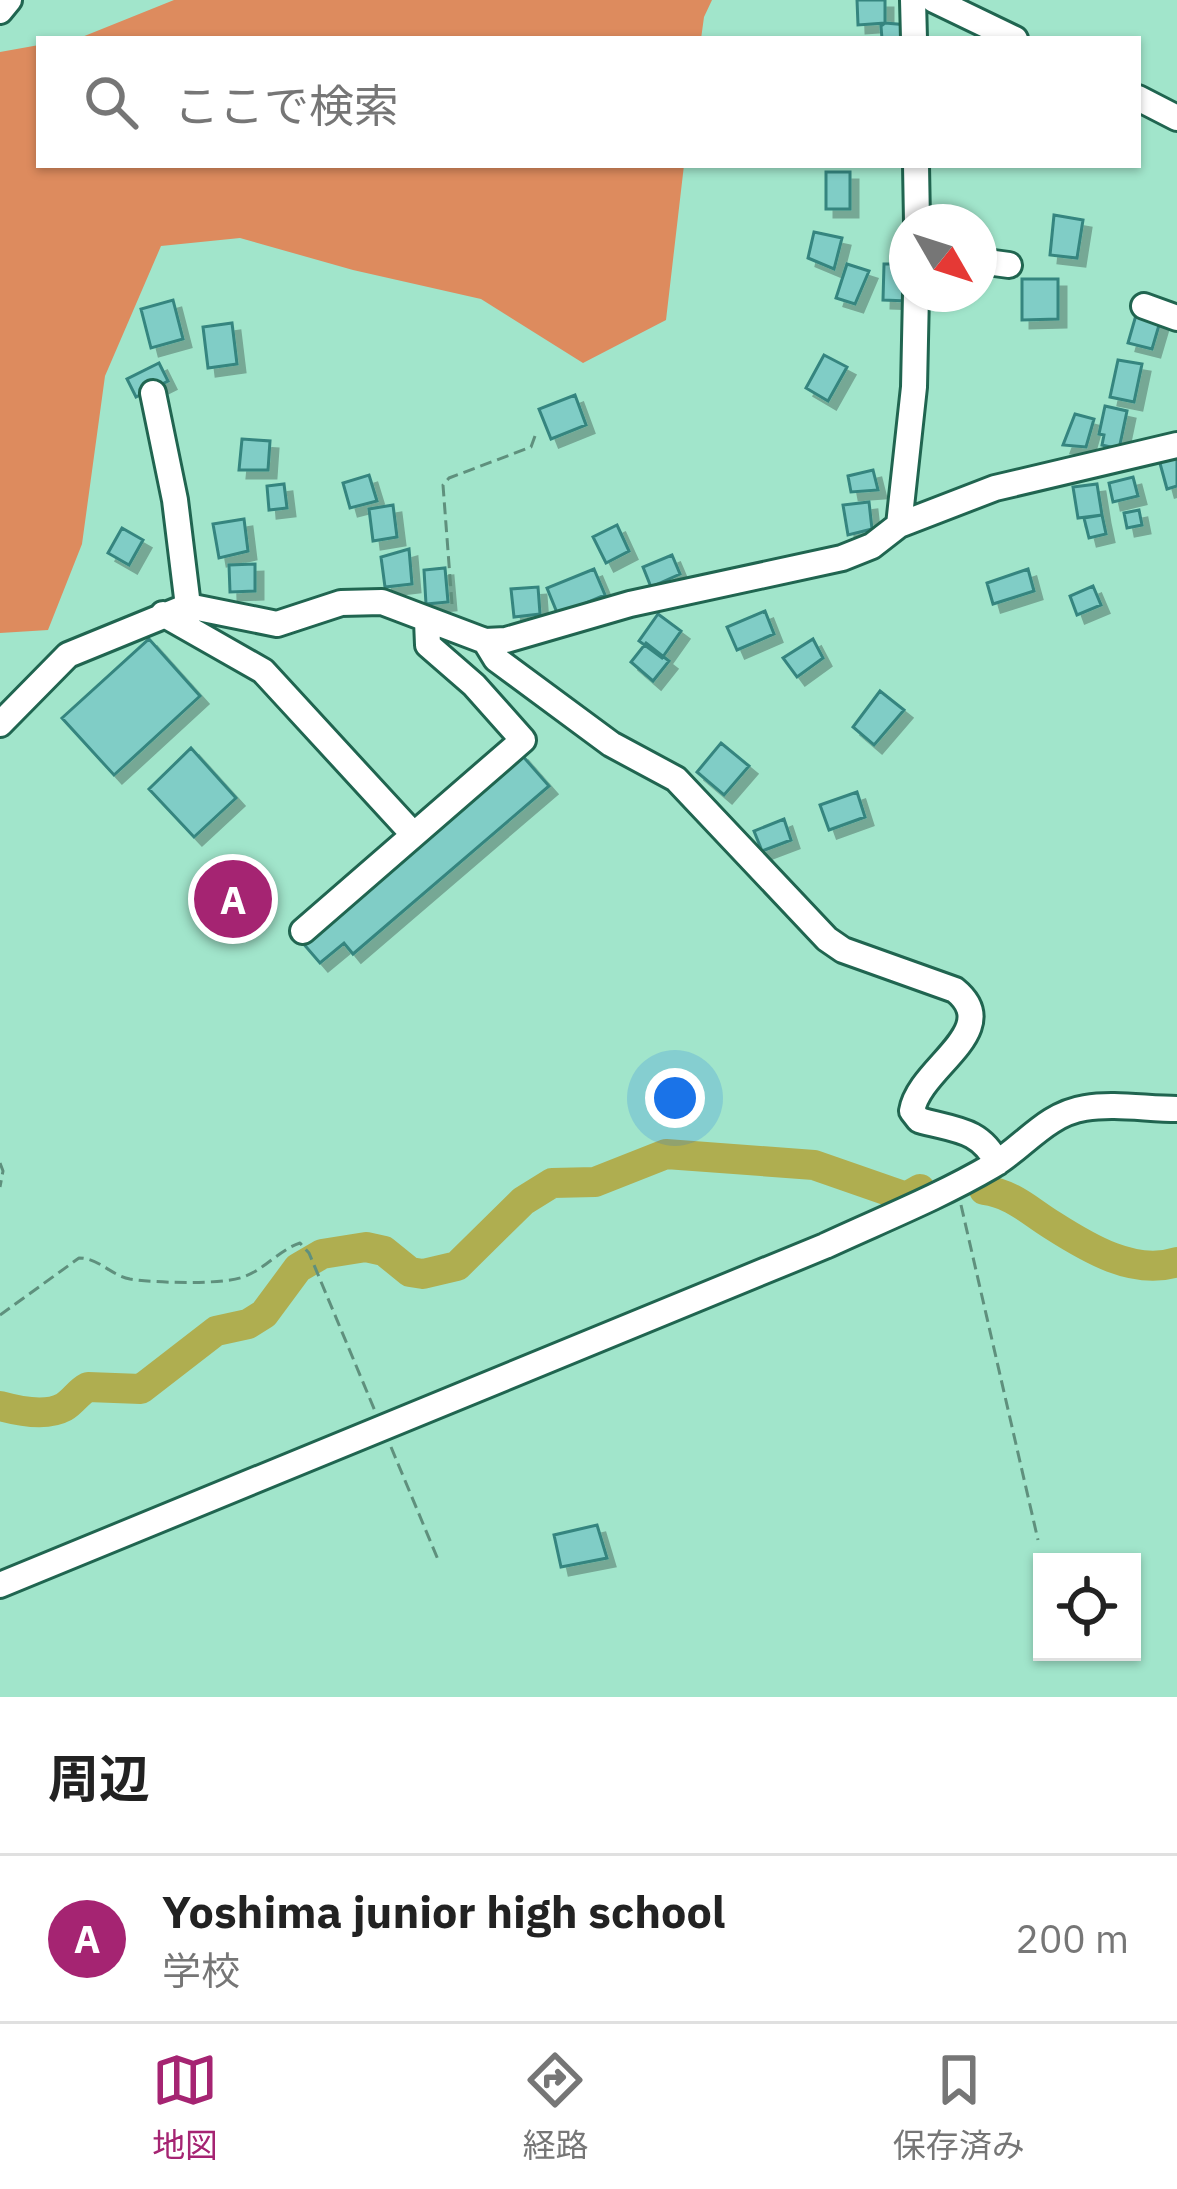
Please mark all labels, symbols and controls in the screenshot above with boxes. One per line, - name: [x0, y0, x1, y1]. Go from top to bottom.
- search box: [36, 36, 1141, 168]
- icon: search: [78, 69, 144, 135]
- text: ここで検索: [174, 76, 399, 134]
- north arrow: [889, 204, 997, 312]
- pin: A: [194, 854, 272, 944]
- your location: [645, 1068, 705, 1128]
- map controls: [1033, 1553, 1141, 1661]
- button: locate: [1033, 1553, 1141, 1661]
- text: 周辺: [48, 1745, 150, 1811]
- text: Yoshima junior high school: [162, 1882, 725, 1940]
- text: A: [74, 1913, 100, 1964]
- text: 200 m: [1016, 1913, 1129, 1964]
- text: 学校: [162, 1945, 240, 1996]
- tab: 地図: [152, 2047, 218, 2167]
- tab: 経路: [522, 2047, 588, 2167]
- tab: 保存済み: [893, 2047, 1025, 2167]

